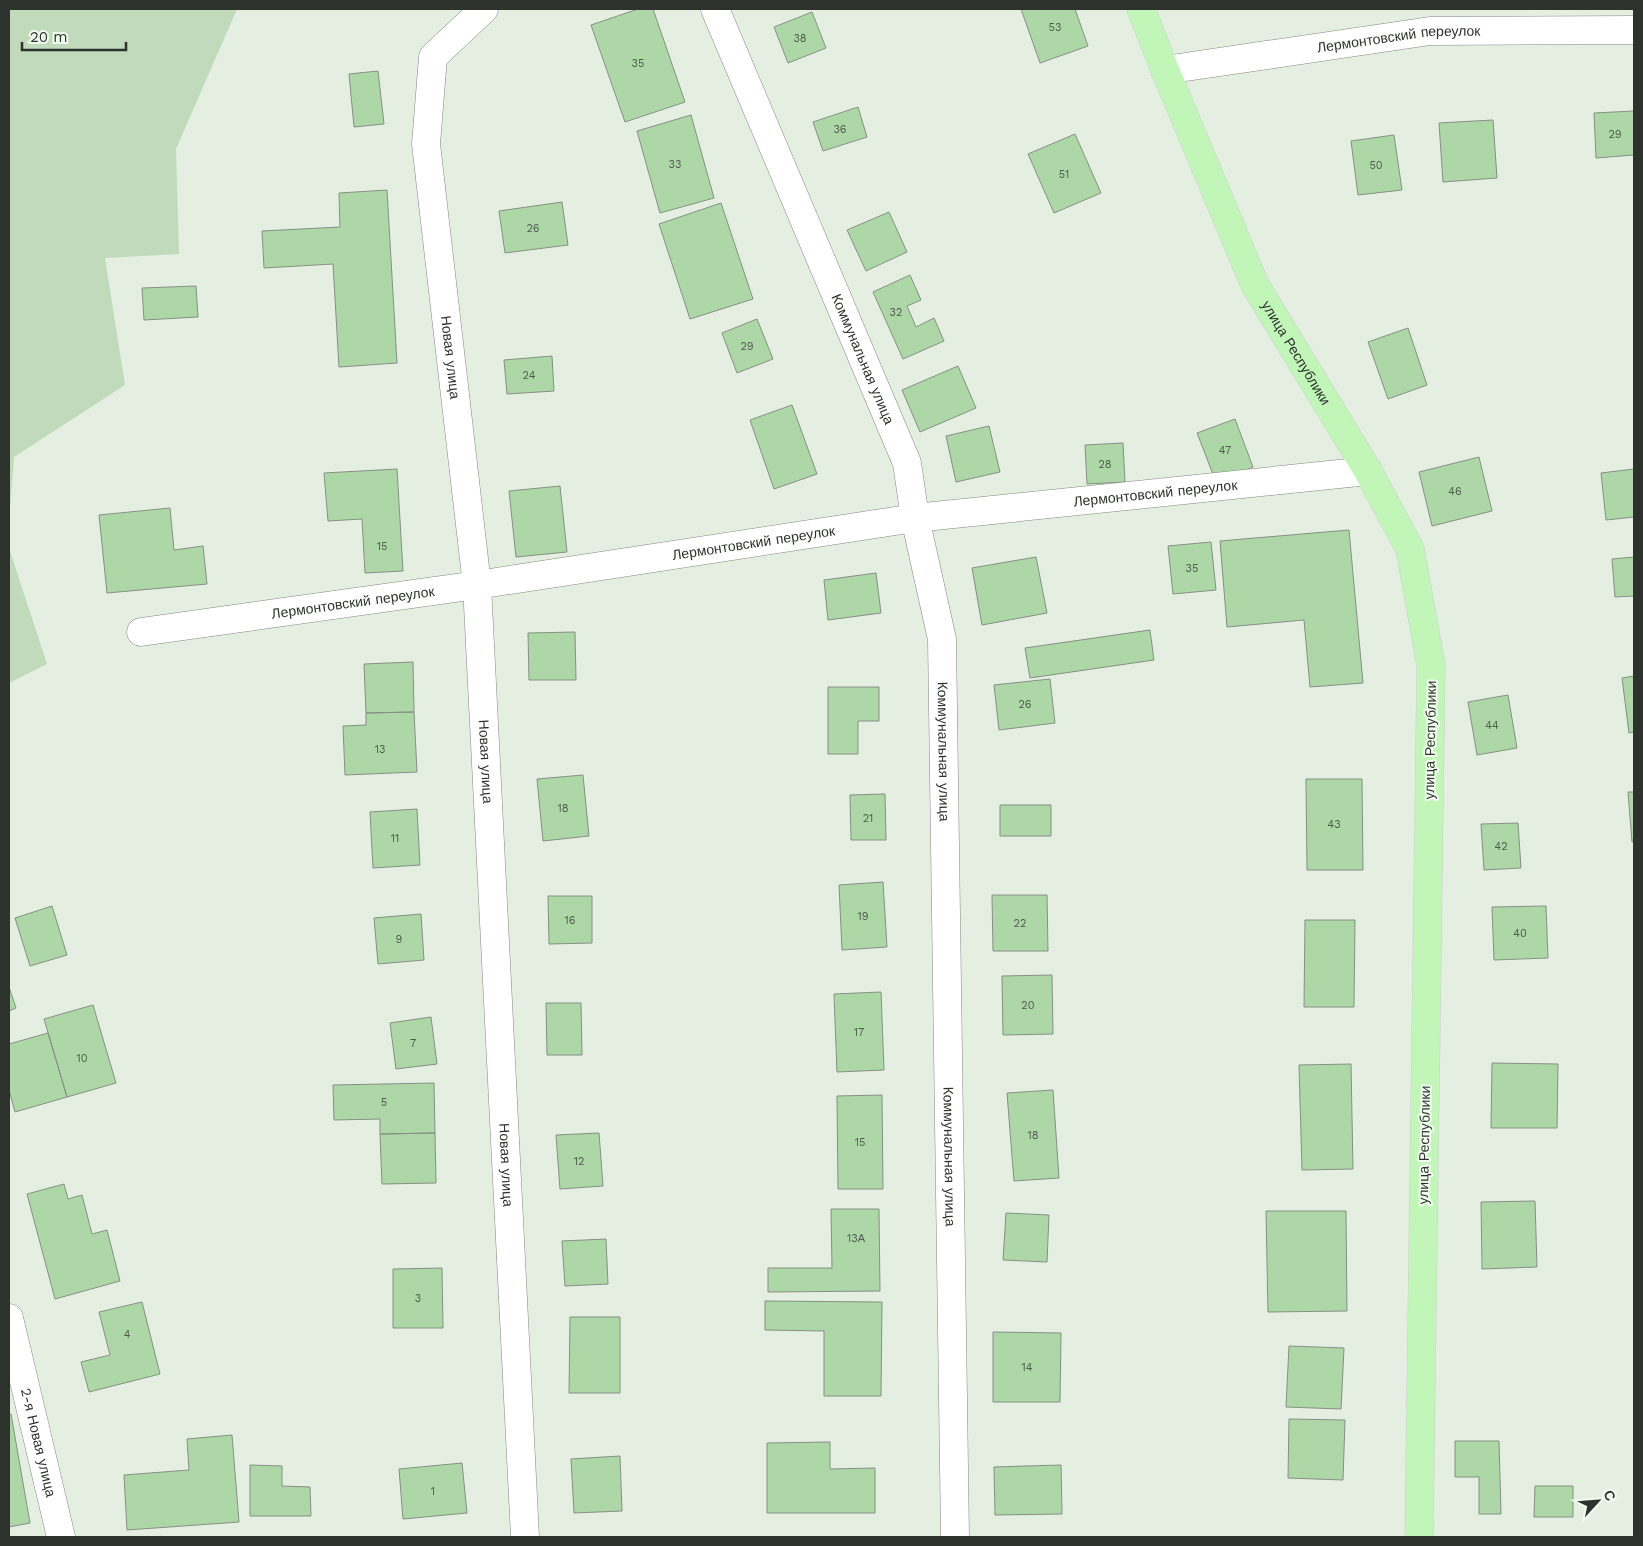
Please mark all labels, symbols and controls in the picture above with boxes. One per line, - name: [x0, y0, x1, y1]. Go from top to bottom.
- scale bar: [22, 20, 126, 52]
- house number: 53: [1049, 21, 1061, 34]
- street label: Лермонтовский переулок: [1316, 23, 1481, 56]
- text: 20 m: [30, 28, 68, 46]
- house number: 38: [793, 32, 807, 45]
- house number: 35: [632, 57, 644, 70]
- house number: 36: [833, 123, 847, 136]
- house number: 29: [1608, 128, 1622, 141]
- house number: 33: [669, 158, 681, 171]
- house number: 50: [1369, 159, 1383, 172]
- house number: 51: [1059, 168, 1069, 181]
- house number: 26: [526, 222, 540, 235]
- street label: Коммунальная улица: [828, 291, 898, 427]
- street label: улица Республики: [1258, 298, 1334, 408]
- house number: 32: [890, 306, 902, 319]
- street label: Новая улица: [438, 315, 463, 400]
- house number: 29: [740, 340, 754, 353]
- house number: 24: [523, 369, 536, 382]
- house number: 47: [1219, 444, 1231, 457]
- house number: 28: [1098, 458, 1112, 471]
- street label: Лермонтовский переулок: [1073, 477, 1239, 510]
- house number: 46: [1448, 485, 1462, 498]
- street label: Лермонтовский переулок: [671, 522, 837, 563]
- house number: 15: [377, 540, 387, 553]
- house number: 35: [1186, 562, 1198, 575]
- street label: Лермонтовский переулок: [270, 583, 436, 622]
- street label: улица Республики: [1421, 680, 1439, 800]
- street label: Коммунальная улица: [935, 681, 953, 822]
- house number: 26: [1018, 698, 1032, 711]
- street label: Новая улица: [476, 719, 496, 804]
- house number: 44: [1485, 719, 1499, 732]
- house number: 13: [375, 743, 385, 756]
- house number: 18: [557, 802, 569, 815]
- house number: 21: [863, 812, 873, 825]
- house number: 43: [1327, 818, 1341, 831]
- house number: 11: [391, 832, 399, 845]
- house number: 42: [1494, 840, 1508, 853]
- house number: 19: [857, 910, 869, 923]
- house number: 16: [565, 914, 576, 927]
- house number: 22: [1014, 917, 1026, 930]
- house number: 40: [1513, 927, 1527, 940]
- house number: 9: [396, 933, 403, 946]
- house number: 20: [1021, 999, 1035, 1012]
- house number: 17: [854, 1026, 864, 1039]
- house number: 7: [410, 1037, 416, 1050]
- house number: 10: [76, 1052, 88, 1065]
- street label: улица Республики: [1415, 1085, 1433, 1205]
- street label: Коммунальная улица: [940, 1086, 959, 1227]
- house number: 5: [381, 1096, 387, 1109]
- street label: Новая улица: [496, 1123, 516, 1208]
- house number: 18: [1027, 1129, 1039, 1142]
- house number: 15: [855, 1136, 865, 1149]
- house number: 12: [574, 1155, 584, 1168]
- house number: 13А: [847, 1232, 866, 1245]
- house number: 3: [415, 1292, 421, 1305]
- house number: 4: [124, 1328, 131, 1341]
- house number: 14: [1021, 1361, 1033, 1374]
- street label: 2-я Новая улица: [18, 1387, 59, 1499]
- north arrow: [1573, 1476, 1623, 1526]
- house number: 1: [431, 1485, 435, 1498]
- text: С: [1600, 1487, 1619, 1503]

